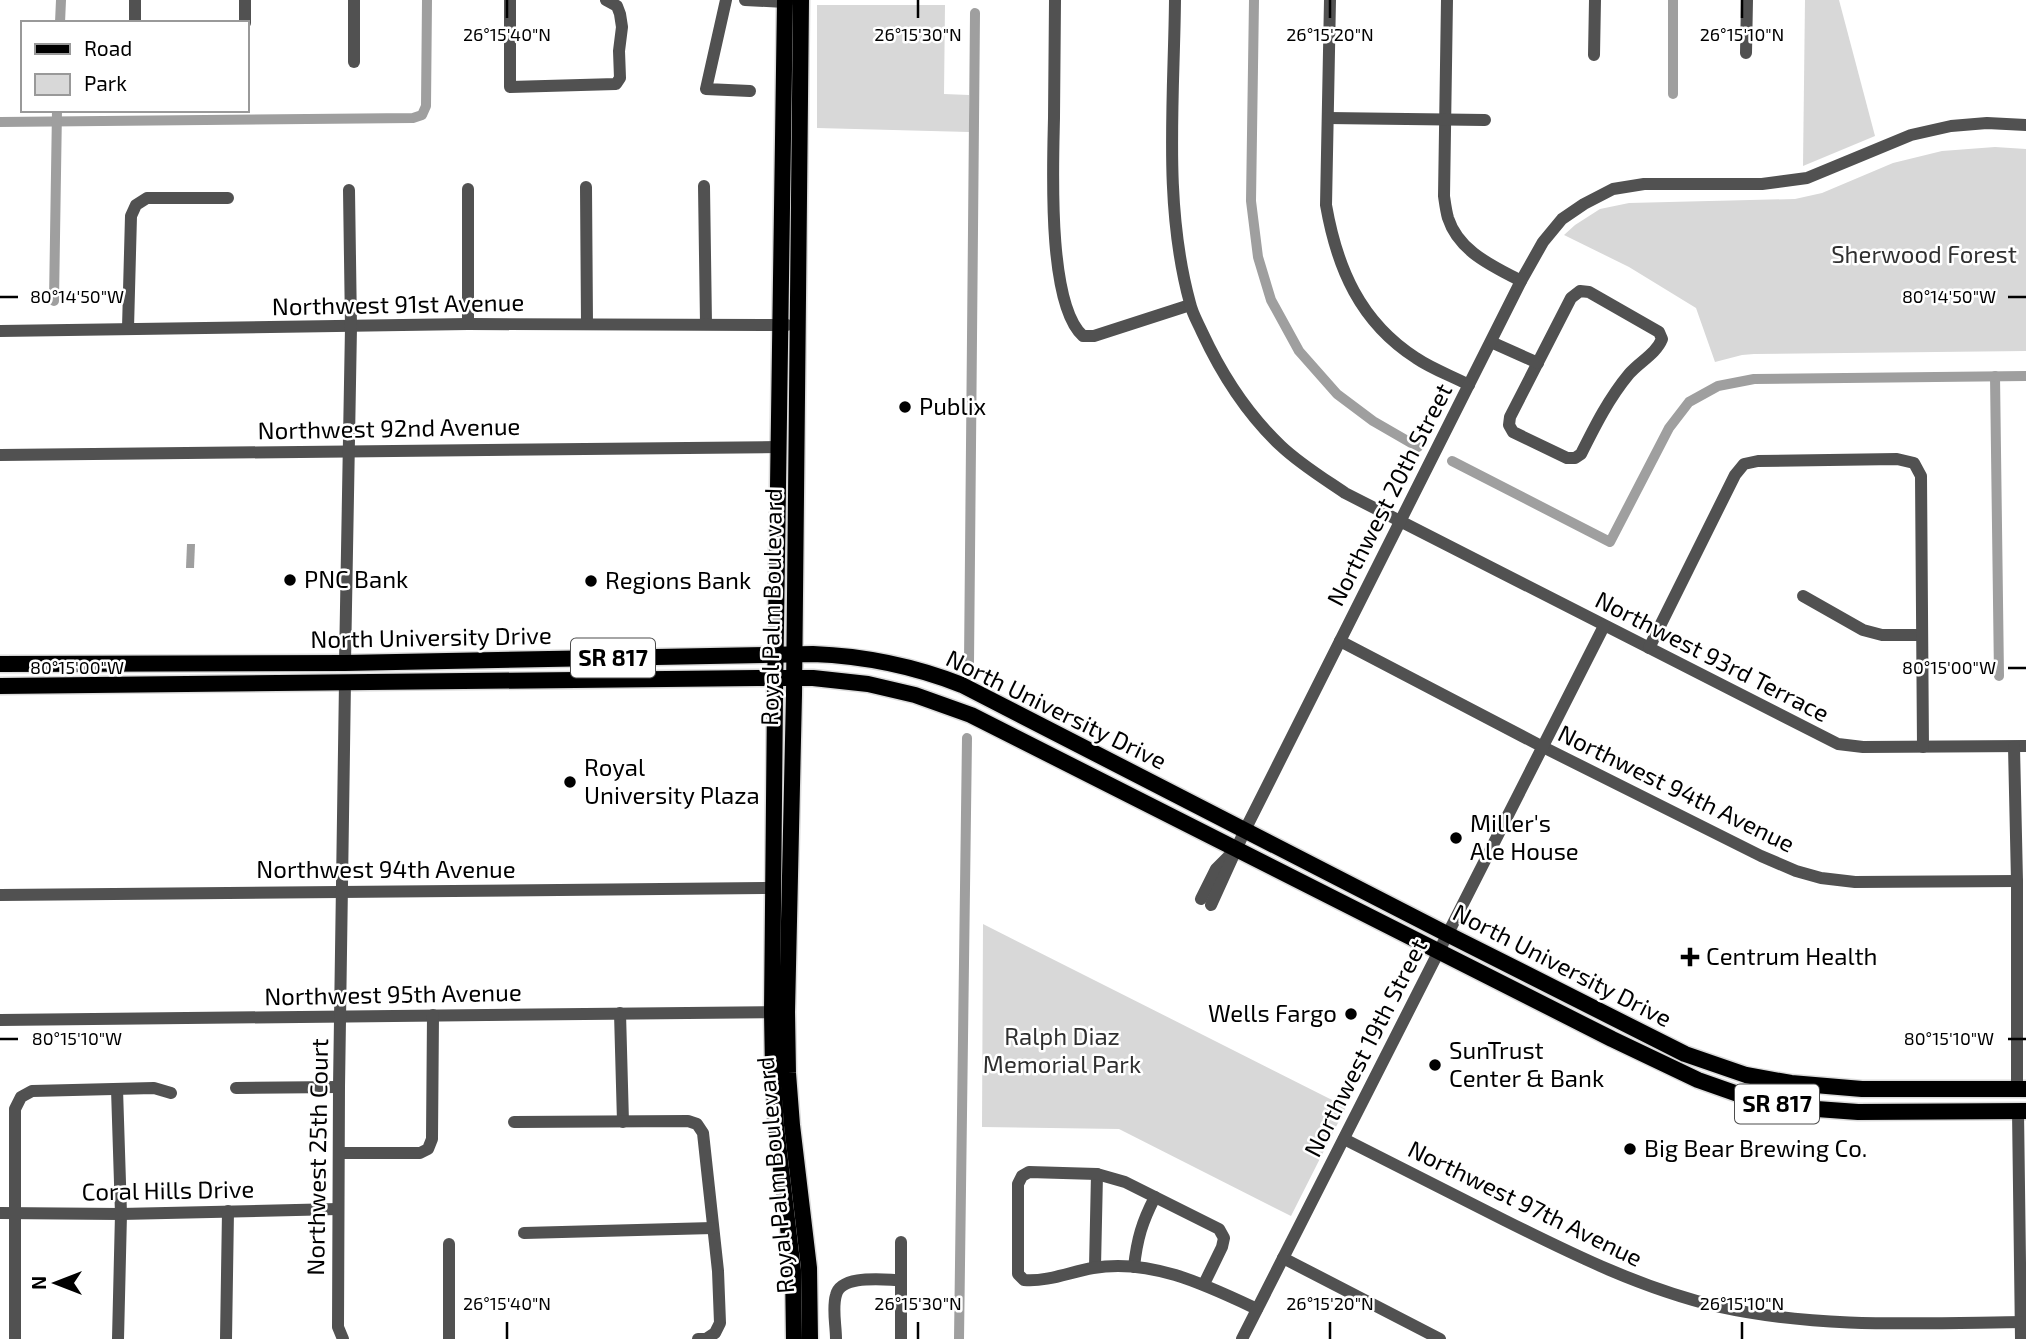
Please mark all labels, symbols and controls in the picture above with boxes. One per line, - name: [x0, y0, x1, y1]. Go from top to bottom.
- legend: [21, 21, 248, 112]
- text: 26°15'40"N: [463, 23, 551, 45]
- text: 26°15'30"N: [874, 23, 962, 45]
- text: 26°15'20"N: [1286, 23, 1374, 45]
- text: 26°15'10"N: [1700, 23, 1784, 45]
- text: Road: [84, 35, 132, 60]
- text: Park: [84, 70, 127, 95]
- park label: Sherwood Forest: [1831, 239, 2017, 268]
- text: 80°14'50"W: [30, 285, 124, 307]
- text: 80°14'50"W: [1902, 285, 1996, 307]
- street label: Northwest 91st Avenue: [272, 287, 524, 320]
- street label: Northwest 20th Street: [1320, 378, 1457, 610]
- place label: Publix: [919, 391, 987, 420]
- marker: Publix: [897, 399, 913, 415]
- street label: Northwest 92nd Avenue: [257, 411, 521, 444]
- street label: Royal Palm Boulevard: [754, 488, 787, 726]
- place label: PNC Bank: [304, 564, 408, 593]
- place label: Regions Bank: [605, 565, 751, 594]
- marker: PNC Bank: [282, 572, 298, 588]
- marker: Regions Bank: [583, 573, 599, 589]
- street label: Northwest 93rd Terrace: [1591, 584, 1834, 727]
- street label: North University Drive: [310, 620, 552, 653]
- road number: SR 817: [571, 638, 655, 678]
- street label: North University Drive: [942, 643, 1171, 775]
- text: 80°15'00"W: [30, 656, 124, 678]
- text: 80°15'00"W: [1902, 656, 1996, 678]
- street label: Northwest 94th Avenue: [1554, 718, 1800, 858]
- place label: Royal University Plaza: [584, 752, 760, 809]
- marker: Royal University Plaza: [562, 774, 578, 790]
- place label: Miller's Ale House: [1470, 808, 1579, 865]
- marker: Miller's Ale House: [1448, 830, 1464, 846]
- street label: Northwest 94th Avenue: [256, 854, 516, 883]
- street label: North University Drive: [1449, 897, 1677, 1032]
- street label: Northwest 19th Street: [1297, 933, 1432, 1161]
- place label: Centrum Health: [1706, 941, 1877, 970]
- marker: Centrum Health: [1680, 947, 1700, 967]
- street label: Northwest 95th Avenue: [264, 977, 522, 1010]
- place label: Wells Fargo: [1208, 998, 1337, 1027]
- marker: Wells Fargo: [1343, 1006, 1359, 1022]
- park label: Ralph Diaz Memorial Park: [983, 1021, 1141, 1078]
- text: 80°15'10"W: [32, 1027, 122, 1049]
- text: 80°15'10"W: [1904, 1027, 1994, 1049]
- place label: SunTrust Center & Bank: [1449, 1035, 1604, 1092]
- street label: Northwest 25th Court: [300, 1038, 333, 1276]
- street label: Royal Palm Boulevard: [750, 1056, 799, 1295]
- marker: SunTrust Center & Bank: [1427, 1057, 1443, 1073]
- road number: SR 817: [1735, 1084, 1819, 1124]
- street label: Northwest 97th Avenue: [1404, 1133, 1647, 1272]
- place label: Big Bear Brewing Co.: [1644, 1133, 1867, 1162]
- marker: Big Bear Brewing Co.: [1622, 1141, 1638, 1157]
- street label: Coral Hills Drive: [81, 1173, 255, 1206]
- north arrow: [21, 1248, 91, 1318]
- text: N: [27, 1276, 50, 1290]
- text: 26°15'40"N: [463, 1292, 551, 1314]
- text: 26°15'30"N: [874, 1292, 962, 1314]
- text: 26°15'20"N: [1286, 1292, 1374, 1314]
- text: 26°15'10"N: [1700, 1292, 1784, 1314]

